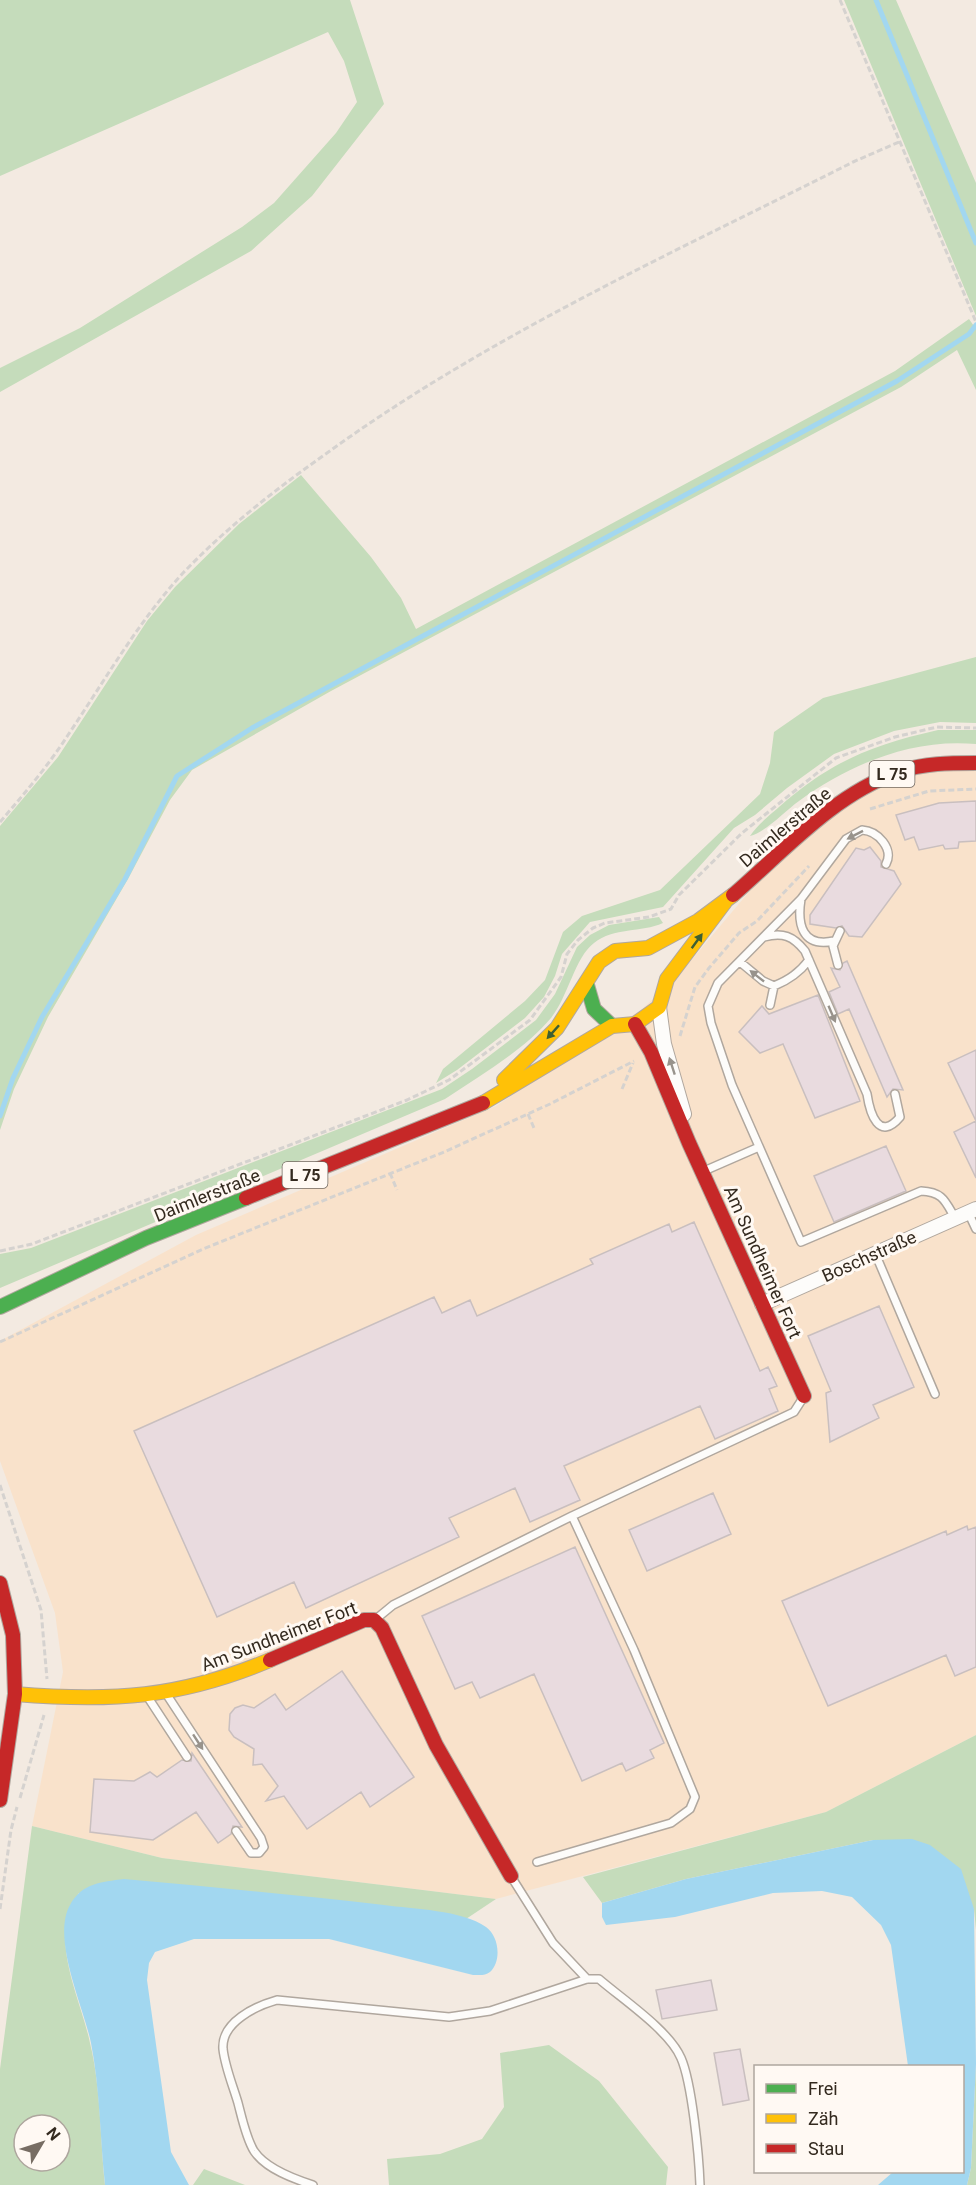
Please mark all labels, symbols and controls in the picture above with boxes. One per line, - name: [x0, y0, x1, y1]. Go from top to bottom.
- road number: L 75: [870, 761, 914, 787]
- street label: Daimlerstraße: [735, 783, 835, 871]
- one-way arrow: [846, 829, 864, 839]
- one-way arrow: [690, 933, 702, 948]
- one-way arrow: [749, 969, 765, 982]
- one-way arrow: [827, 1005, 837, 1023]
- one-way arrow: [547, 1024, 560, 1039]
- one-way arrow: [666, 1057, 676, 1075]
- road number: L 75: [282, 1162, 328, 1188]
- street label: Daimlerstraße: [151, 1164, 263, 1226]
- street label: Am Sundheimer Fort: [720, 1182, 806, 1342]
- street label: Boschstraße: [819, 1226, 919, 1286]
- street label: Am Sundheimer Fort: [198, 1597, 360, 1675]
- one-way arrow: [192, 1734, 203, 1750]
- legend: [754, 2065, 964, 2173]
- text: Frei: [808, 2078, 838, 2099]
- text: Zäh: [808, 2108, 839, 2129]
- north arrow: [12, 2113, 72, 2173]
- text: N: [42, 2124, 64, 2144]
- text: Stau: [808, 2138, 844, 2159]

